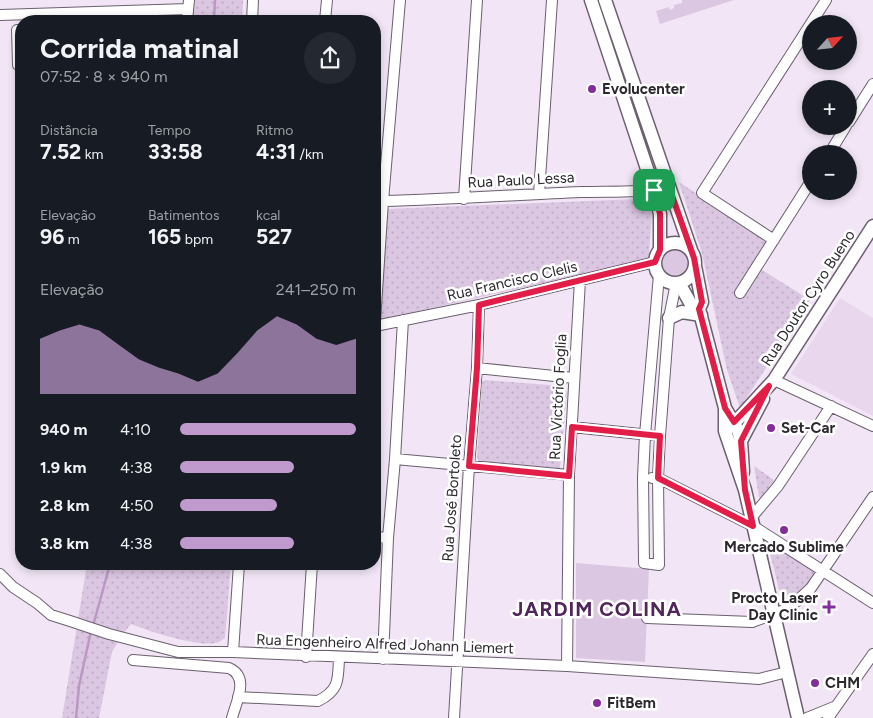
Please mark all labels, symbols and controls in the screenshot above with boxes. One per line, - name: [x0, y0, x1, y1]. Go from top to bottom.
- north arrow: [802, 15, 858, 70]
- map controls: [802, 15, 857, 200]
- text: Corrida matinal: [40, 31, 239, 65]
- button: share: [304, 32, 356, 84]
- text: 07:52 · 8 × 940 m: [40, 67, 168, 86]
- place label: Evolucenter: [602, 80, 685, 98]
- button: +: [802, 80, 857, 135]
- marker: Evolucenter: [586, 83, 598, 95]
- text: Distância: [40, 122, 98, 139]
- text: Tempo: [148, 122, 191, 139]
- text: Ritmo: [256, 122, 293, 139]
- text: 7.52: [40, 139, 81, 164]
- text: 33:58: [148, 139, 203, 164]
- text: 4:31: [256, 139, 296, 164]
- button: −: [802, 145, 857, 200]
- text: km: [81, 146, 103, 163]
- text: /km: [296, 146, 324, 163]
- street label: Rua Paulo Lessa: [467, 168, 575, 192]
- pin: [633, 169, 675, 211]
- icon: arrive: [640, 176, 668, 204]
- text: Elevação: [40, 207, 96, 224]
- text: Batimentos: [148, 207, 220, 224]
- text: kcal: [256, 207, 280, 224]
- text: 96: [40, 224, 64, 249]
- text: 165: [148, 224, 181, 249]
- text: 527: [256, 224, 292, 249]
- street label: Rua Doutor Cyro Bueno: [757, 226, 859, 369]
- text: m: [64, 231, 80, 248]
- text: bpm: [181, 231, 213, 248]
- street label: Rua Francisco Clelis: [445, 257, 579, 305]
- text: Elevação: [40, 280, 104, 299]
- text: 241–250 m: [276, 280, 356, 299]
- street label: Rua Victório Foglia: [546, 333, 570, 461]
- place label: Set-Car: [781, 419, 835, 437]
- text: 940 m: [40, 420, 88, 439]
- text: 4:10: [120, 420, 151, 439]
- marker: Set-Car: [765, 422, 777, 434]
- street label: Rua José Bortoleto: [439, 433, 465, 562]
- text: 1.9 km: [40, 458, 86, 477]
- text: 4:38: [120, 458, 153, 477]
- text: 2.8 km: [40, 496, 89, 515]
- text: 4:50: [120, 496, 153, 515]
- marker: Mercado Sublime: [778, 524, 790, 536]
- text: 3.8 km: [40, 534, 89, 553]
- text: 4:38: [120, 534, 153, 553]
- place label: Mercado Sublime: [724, 538, 845, 556]
- place label: Procto Laser Day Clinic: [731, 589, 818, 624]
- district label: JARDIM COLINA: [512, 597, 682, 621]
- marker: Procto Laser Day Clinic: [822, 600, 836, 614]
- street label: Rua Engenheiro Alfred Johann Liemert: [256, 631, 515, 658]
- place label: CHM: [825, 674, 860, 692]
- marker: CHM: [809, 677, 821, 689]
- place label: FitBem: [607, 694, 656, 712]
- marker: FitBem: [591, 697, 603, 709]

